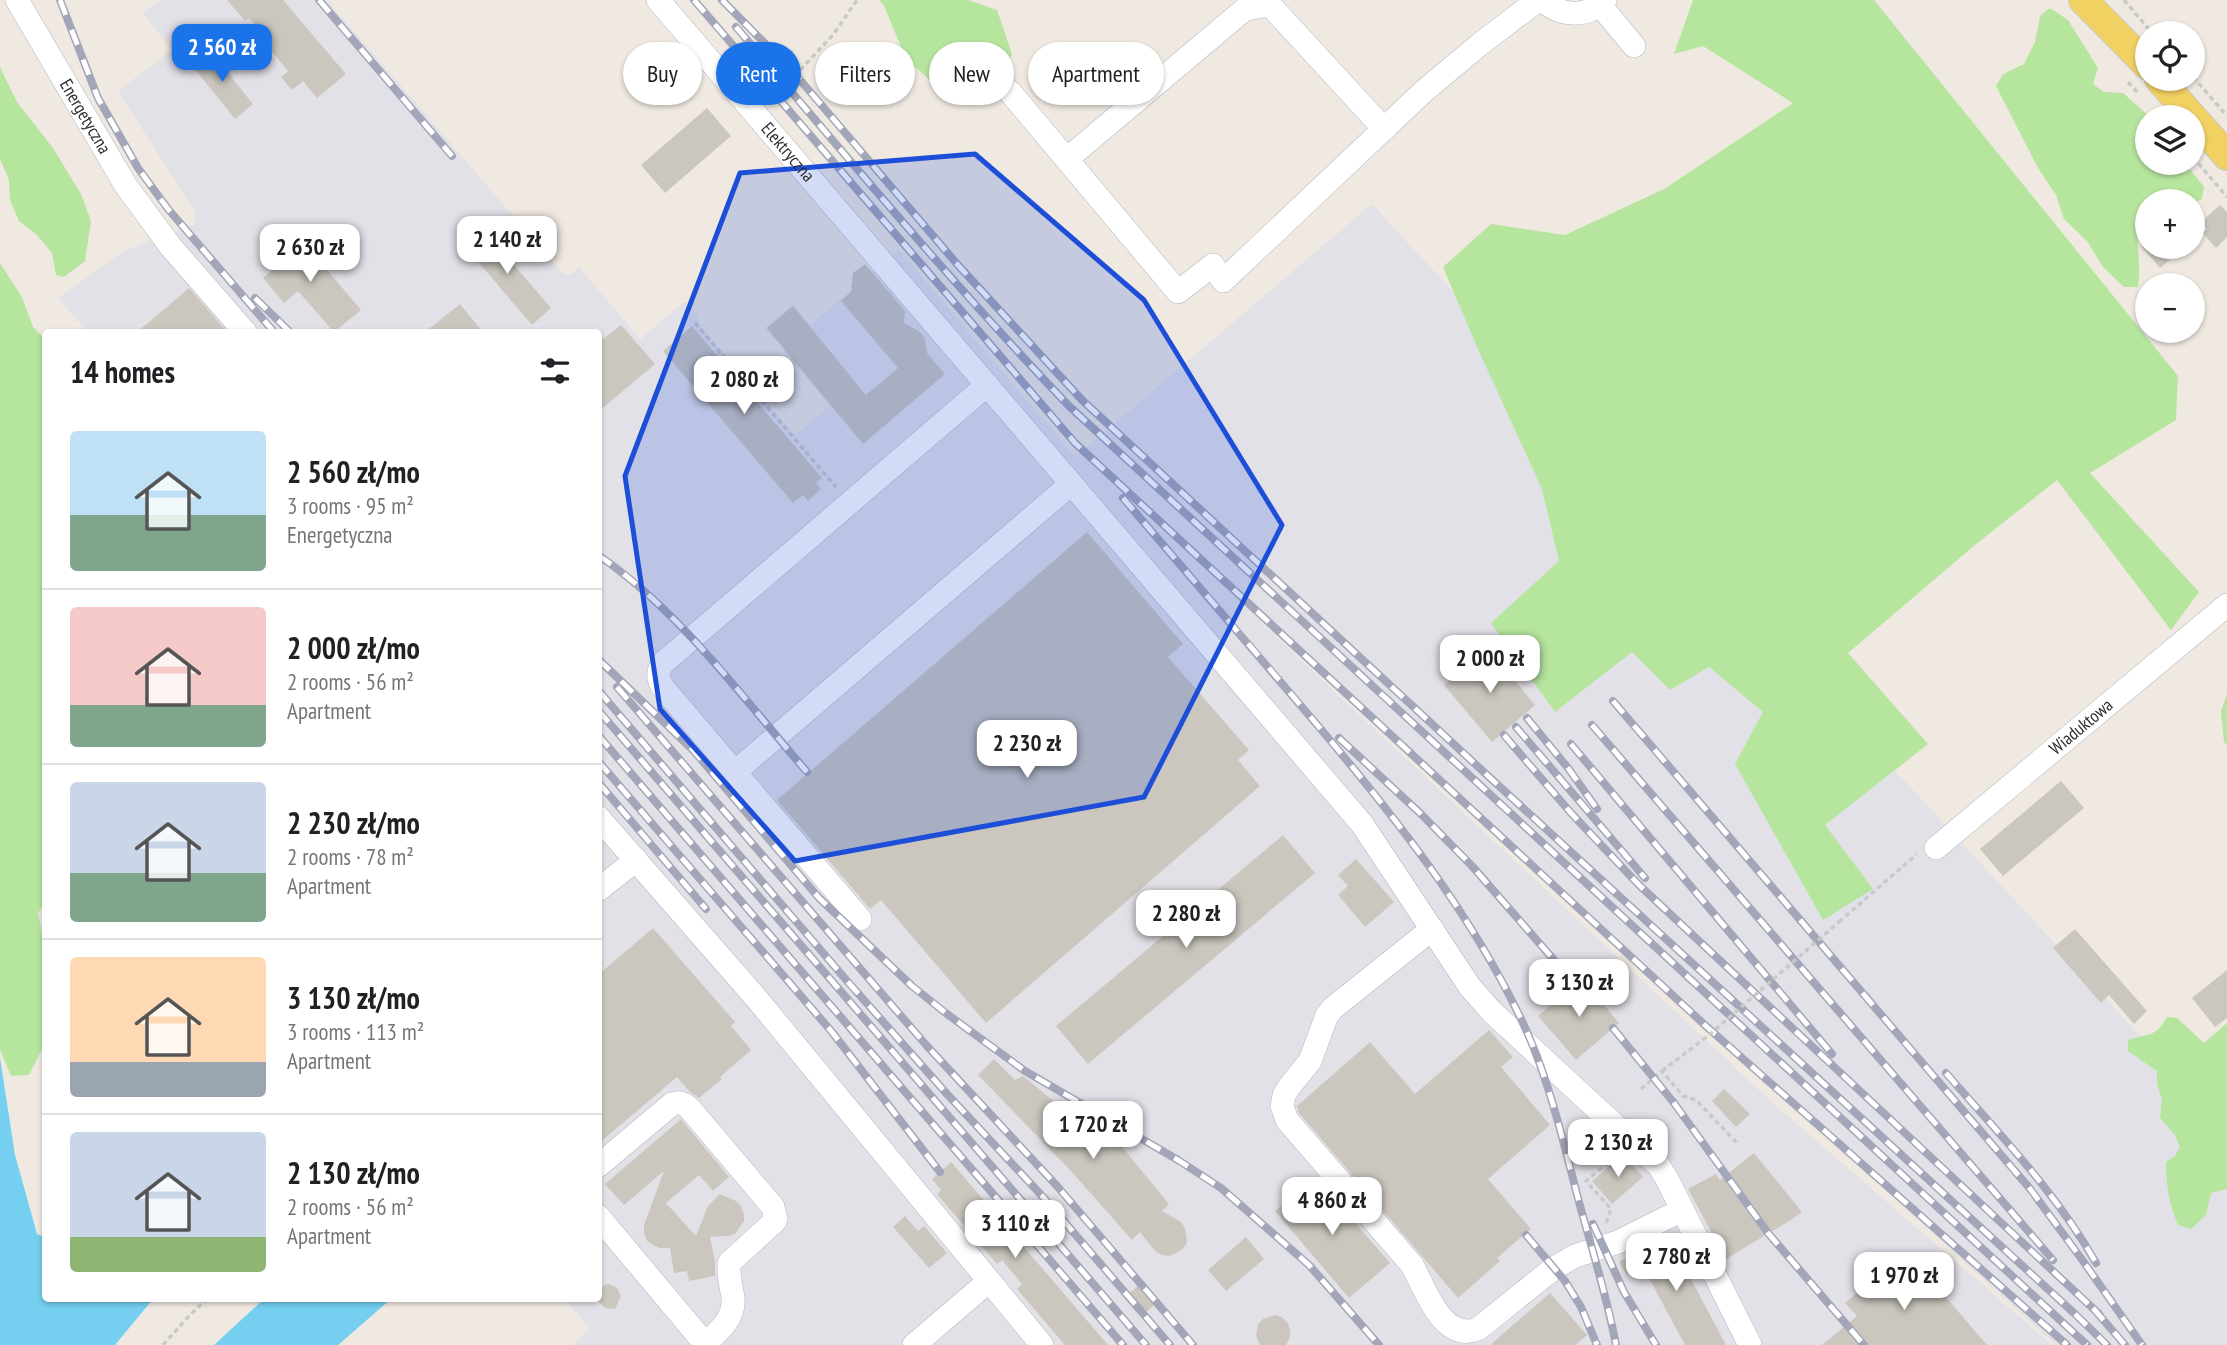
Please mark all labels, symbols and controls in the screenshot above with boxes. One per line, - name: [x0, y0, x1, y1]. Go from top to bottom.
- map controls: [2135, 21, 2205, 343]
- button: locate: [2135, 21, 2205, 91]
- pin: 2 560 zł: [150, 24, 294, 84]
- text: 2 560 zł: [188, 32, 256, 61]
- chip: Buy: [623, 42, 702, 105]
- chip: Rent: [716, 42, 801, 105]
- chip: Filters: [815, 42, 915, 105]
- chip: New: [929, 42, 1014, 105]
- chip: Apartment: [1028, 42, 1164, 105]
- street label: Energetyczna: [55, 75, 117, 158]
- button: layers: [2135, 105, 2205, 175]
- street label: Elektryczna: [757, 117, 820, 186]
- button: +: [2135, 189, 2205, 259]
- pin: 2 140 zł: [435, 216, 579, 276]
- pin: 2 630 zł: [238, 224, 382, 284]
- text: 2 140 zł: [473, 224, 541, 253]
- text: 2 630 zł: [276, 232, 344, 261]
- button: −: [2135, 273, 2205, 343]
- text: 14 homes: [70, 352, 175, 391]
- icon: filters: [536, 352, 574, 390]
- pin: 2 080 zł: [672, 356, 816, 416]
- text: 2 080 zł: [710, 364, 778, 393]
- text: 2 560 zł/mo: [287, 452, 420, 491]
- icon: home: [126, 459, 210, 543]
- text: 3 rooms · 95 m²: [287, 491, 414, 520]
- text: Energetyczna: [287, 520, 393, 549]
- text: 2 000 zł/mo: [287, 628, 420, 667]
- icon: home: [126, 635, 210, 719]
- pin: 2 000 zł: [1418, 636, 1562, 695]
- text: 2 000 zł: [1456, 643, 1524, 672]
- text: 2 rooms · 56 m²: [287, 667, 414, 696]
- street label: Wiaduktowa: [2044, 693, 2117, 760]
- text: Apartment: [287, 696, 371, 725]
- pin: 2 230 zł: [955, 720, 1099, 780]
- text: 2 230 zł: [993, 728, 1061, 757]
- text: 2 230 zł/mo: [287, 803, 420, 842]
- icon: home: [126, 810, 210, 894]
- text: 2 rooms · 78 m²: [287, 842, 414, 871]
- text: Apartment: [287, 871, 371, 900]
- pin: 2 280 zł: [1114, 890, 1258, 950]
- text: 2 280 zł: [1152, 898, 1220, 927]
- pin: 3 130 zł: [1507, 960, 1651, 1019]
- text: 3 130 zł: [1545, 967, 1613, 996]
- text: 3 130 zł/mo: [287, 978, 420, 1017]
- icon: home: [126, 985, 210, 1069]
- text: 3 rooms · 113 m²: [287, 1017, 424, 1046]
- text: Apartment: [287, 1046, 371, 1075]
- pin: 1 720 zł: [1021, 1102, 1165, 1161]
- text: 1 720 zł: [1059, 1109, 1127, 1138]
- pin: 2 130 zł: [1546, 1120, 1690, 1179]
- text: 2 130 zł: [1584, 1127, 1652, 1156]
- text: 2 130 zł/mo: [287, 1153, 420, 1192]
- icon: home: [126, 1160, 210, 1244]
- pin: 4 860 zł: [1260, 1178, 1404, 1237]
- text: 4 860 zł: [1298, 1185, 1366, 1214]
- text: 2 rooms · 56 m²: [287, 1192, 414, 1221]
- pin: 3 110 zł: [943, 1200, 1087, 1260]
- text: 3 110 zł: [981, 1208, 1049, 1237]
- text: Apartment: [287, 1221, 371, 1250]
- pin: 2 780 zł: [1604, 1234, 1748, 1293]
- text: 2 780 zł: [1642, 1241, 1710, 1270]
- pin: 1 970 zł: [1832, 1252, 1976, 1312]
- text: 1 970 zł: [1870, 1260, 1938, 1289]

